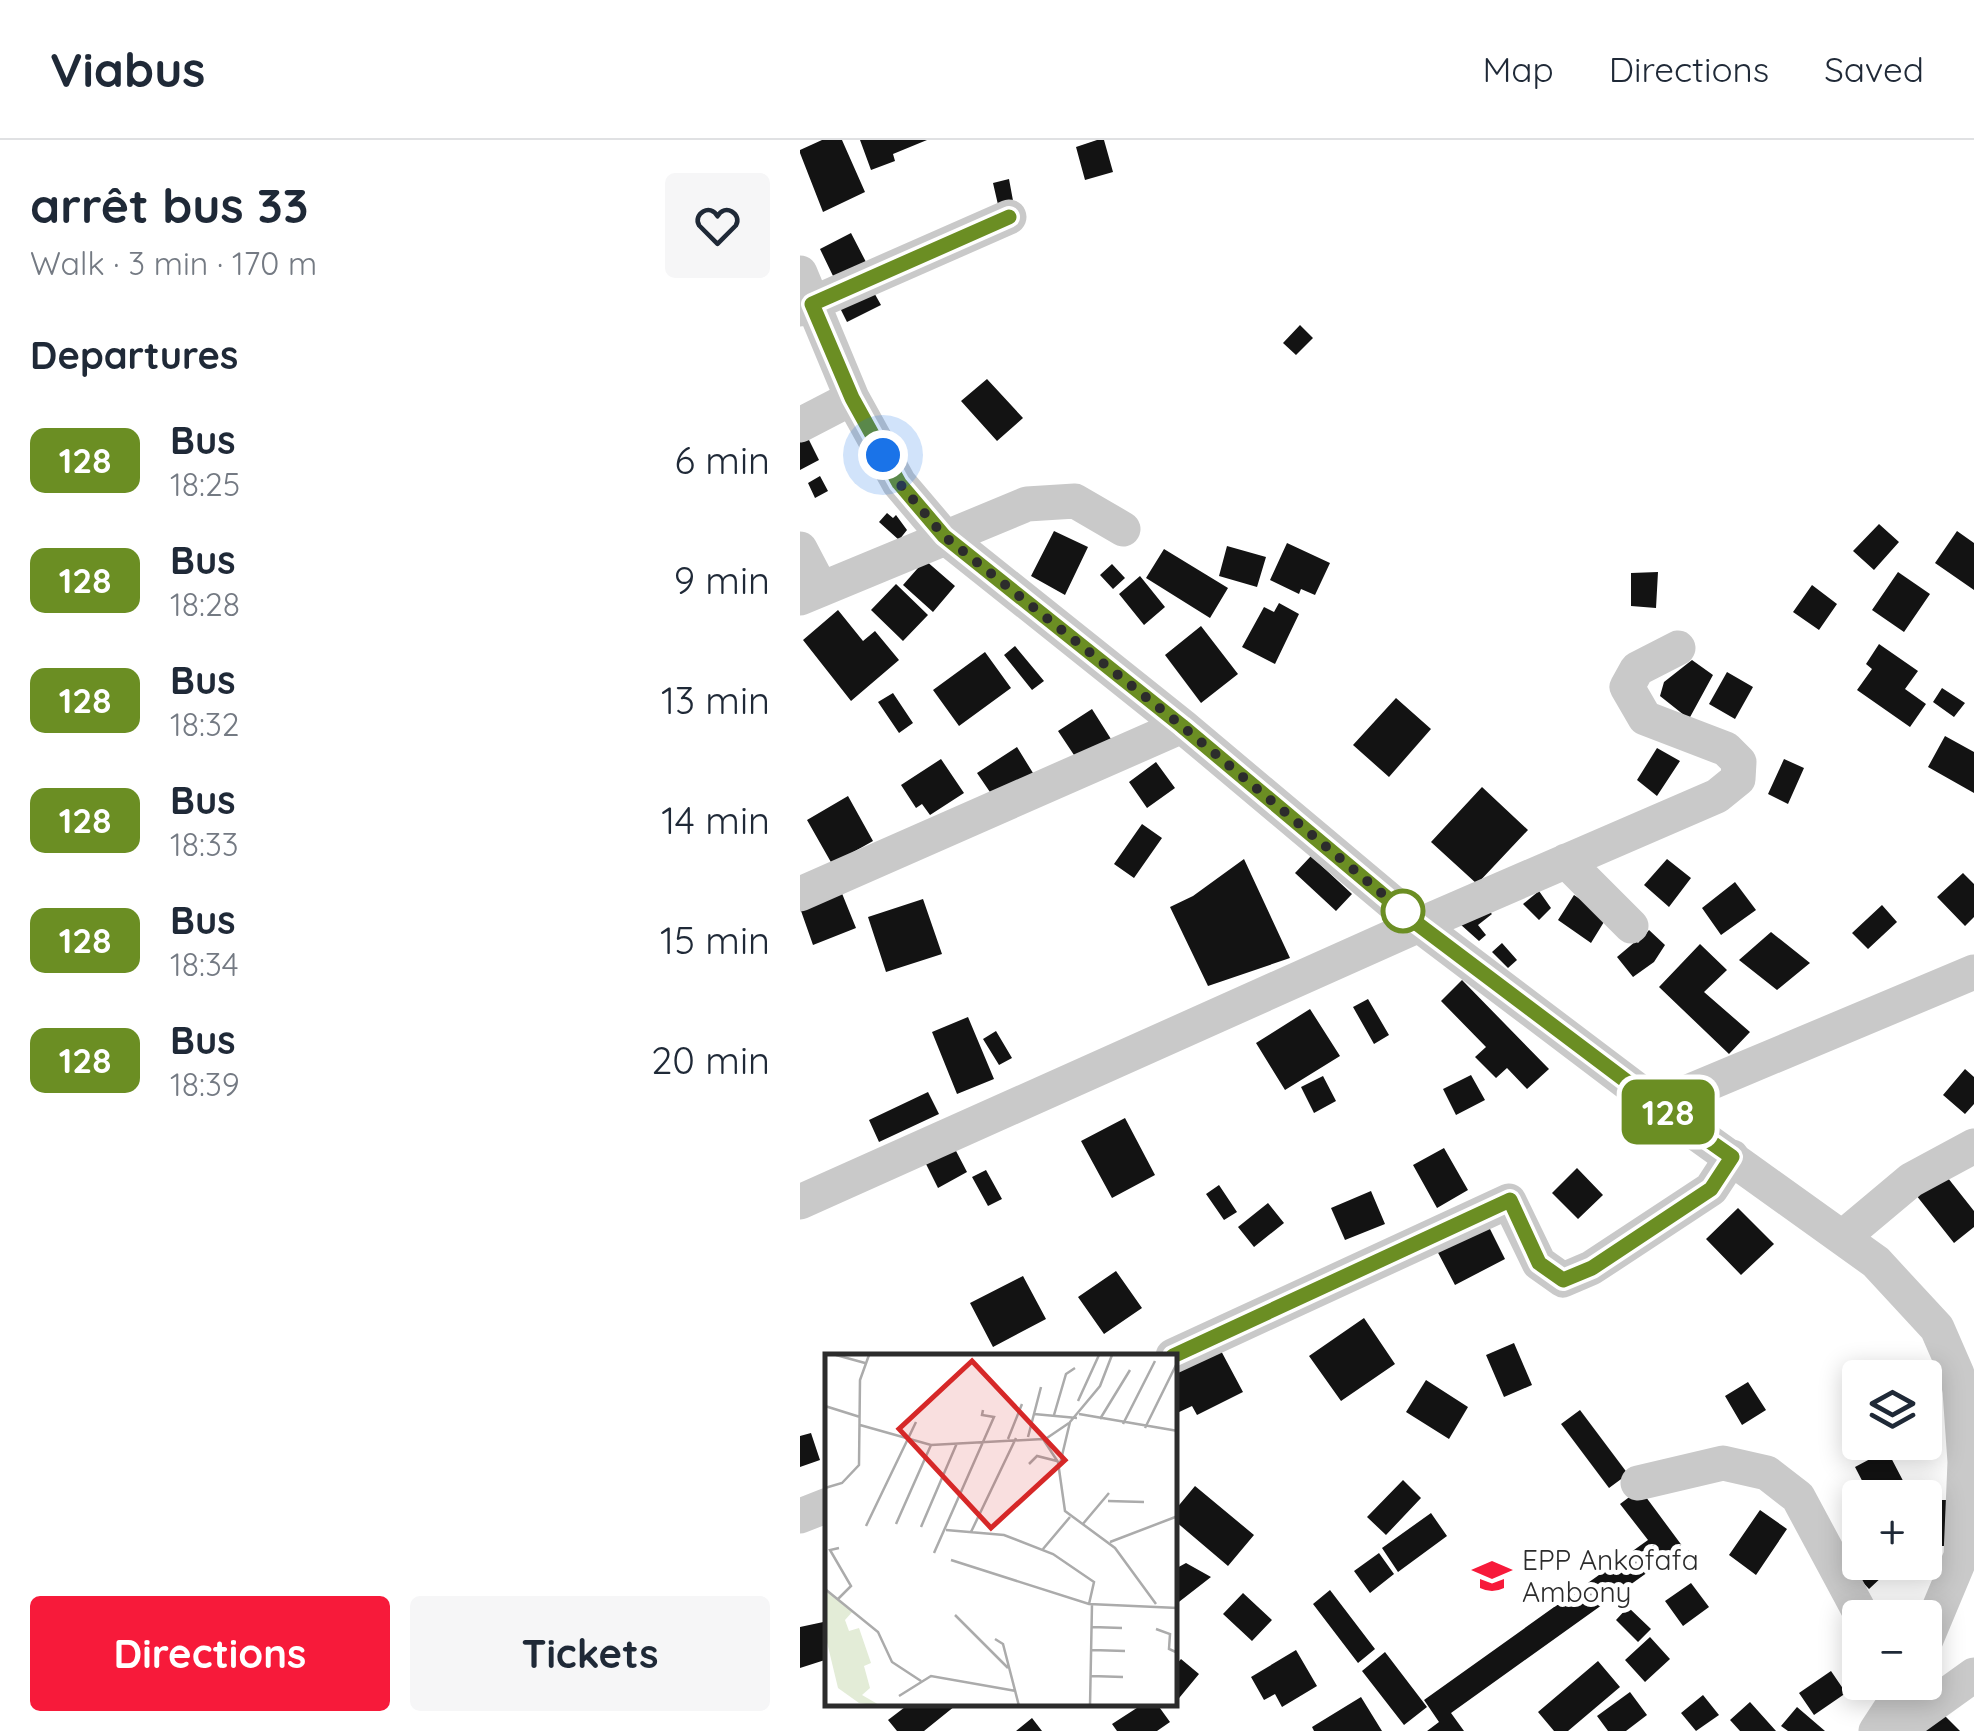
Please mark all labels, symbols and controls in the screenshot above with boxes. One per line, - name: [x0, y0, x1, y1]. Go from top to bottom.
- text: Viabus: [50, 39, 205, 99]
- text: Map: [1482, 47, 1554, 91]
- text: Directions: [1609, 47, 1769, 91]
- text: Saved: [1824, 47, 1924, 91]
- button: heart: [665, 173, 770, 278]
- text: arrêt bus 33: [30, 175, 309, 235]
- text: Walk · 3 min · 170 m: [30, 243, 317, 283]
- text: Departures: [30, 331, 238, 379]
- text: Bus: [170, 416, 236, 464]
- your location: [858, 430, 908, 480]
- text: 6 min: [674, 436, 770, 484]
- text: 128: [59, 438, 111, 482]
- text: 18:25: [170, 464, 240, 504]
- text: Bus: [170, 536, 236, 584]
- text: 9 min: [674, 556, 770, 604]
- text: 128: [59, 558, 111, 602]
- text: 18:28: [170, 584, 240, 624]
- text: Bus: [170, 656, 236, 704]
- text: 13 min: [661, 676, 770, 724]
- text: 128: [59, 678, 111, 722]
- text: 18:32: [170, 704, 240, 744]
- text: Bus: [170, 776, 236, 824]
- text: 14 min: [661, 796, 770, 844]
- text: 128: [59, 798, 111, 842]
- text: 18:33: [170, 824, 239, 864]
- unlabelled marker: [1382, 890, 1424, 932]
- text: Bus: [170, 896, 236, 944]
- text: 15 min: [660, 916, 770, 964]
- text: 128: [59, 918, 111, 962]
- text: 18:34: [170, 944, 239, 984]
- text: Bus: [170, 1016, 236, 1064]
- text: 20 min: [651, 1036, 770, 1084]
- text: 128: [59, 1038, 111, 1082]
- text: 18:39: [170, 1064, 240, 1104]
- line badge: 128: [1610, 1080, 1726, 1144]
- text: 128: [1642, 1090, 1694, 1134]
- inset map: [825, 1354, 1178, 1706]
- map controls: [1842, 1360, 1942, 1700]
- button: layers: [1842, 1360, 1942, 1460]
- button: +: [1842, 1480, 1942, 1580]
- place label: EPP Ankofafa Ambony: [1522, 1542, 1699, 1609]
- school or university icon: EPP Ankofafa Ambony: [1471, 1555, 1513, 1597]
- button: Directions: [30, 1596, 390, 1711]
- button: Tickets: [410, 1596, 770, 1711]
- button: −: [1842, 1600, 1942, 1700]

